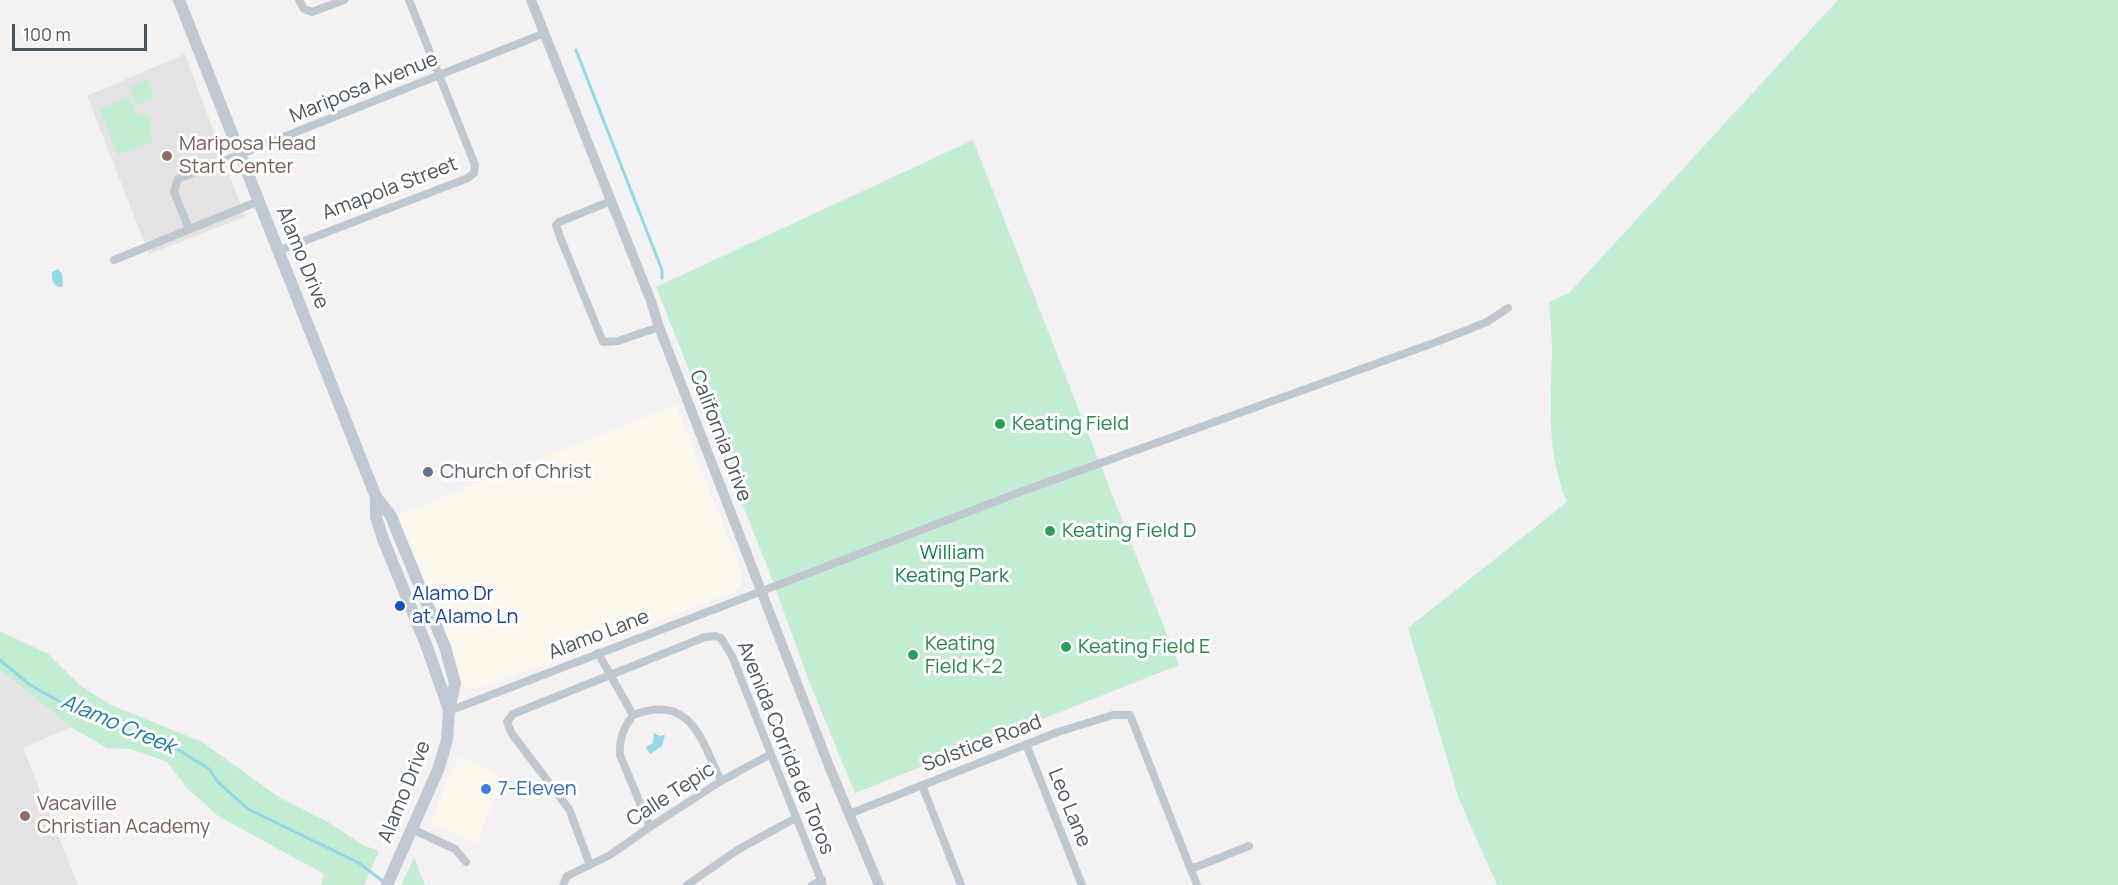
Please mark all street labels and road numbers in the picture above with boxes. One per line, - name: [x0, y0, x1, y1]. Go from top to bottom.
- street label: Mariposa Avenue: [287, 47, 441, 129]
- street label: Amapola Street: [319, 152, 461, 226]
- street label: Alamo Drive: [271, 203, 333, 313]
- street label: California Drive: [684, 367, 756, 505]
- street label: Alamo Lane: [545, 605, 653, 665]
- street label: Avenida Corrida de Toros: [731, 638, 839, 858]
- street label: Solstice Road: [919, 710, 1045, 778]
- street label: Alamo Drive: [374, 737, 436, 847]
- street label: Calle Tepic: [623, 758, 719, 832]
- street label: Leo Lane: [1042, 765, 1096, 851]

